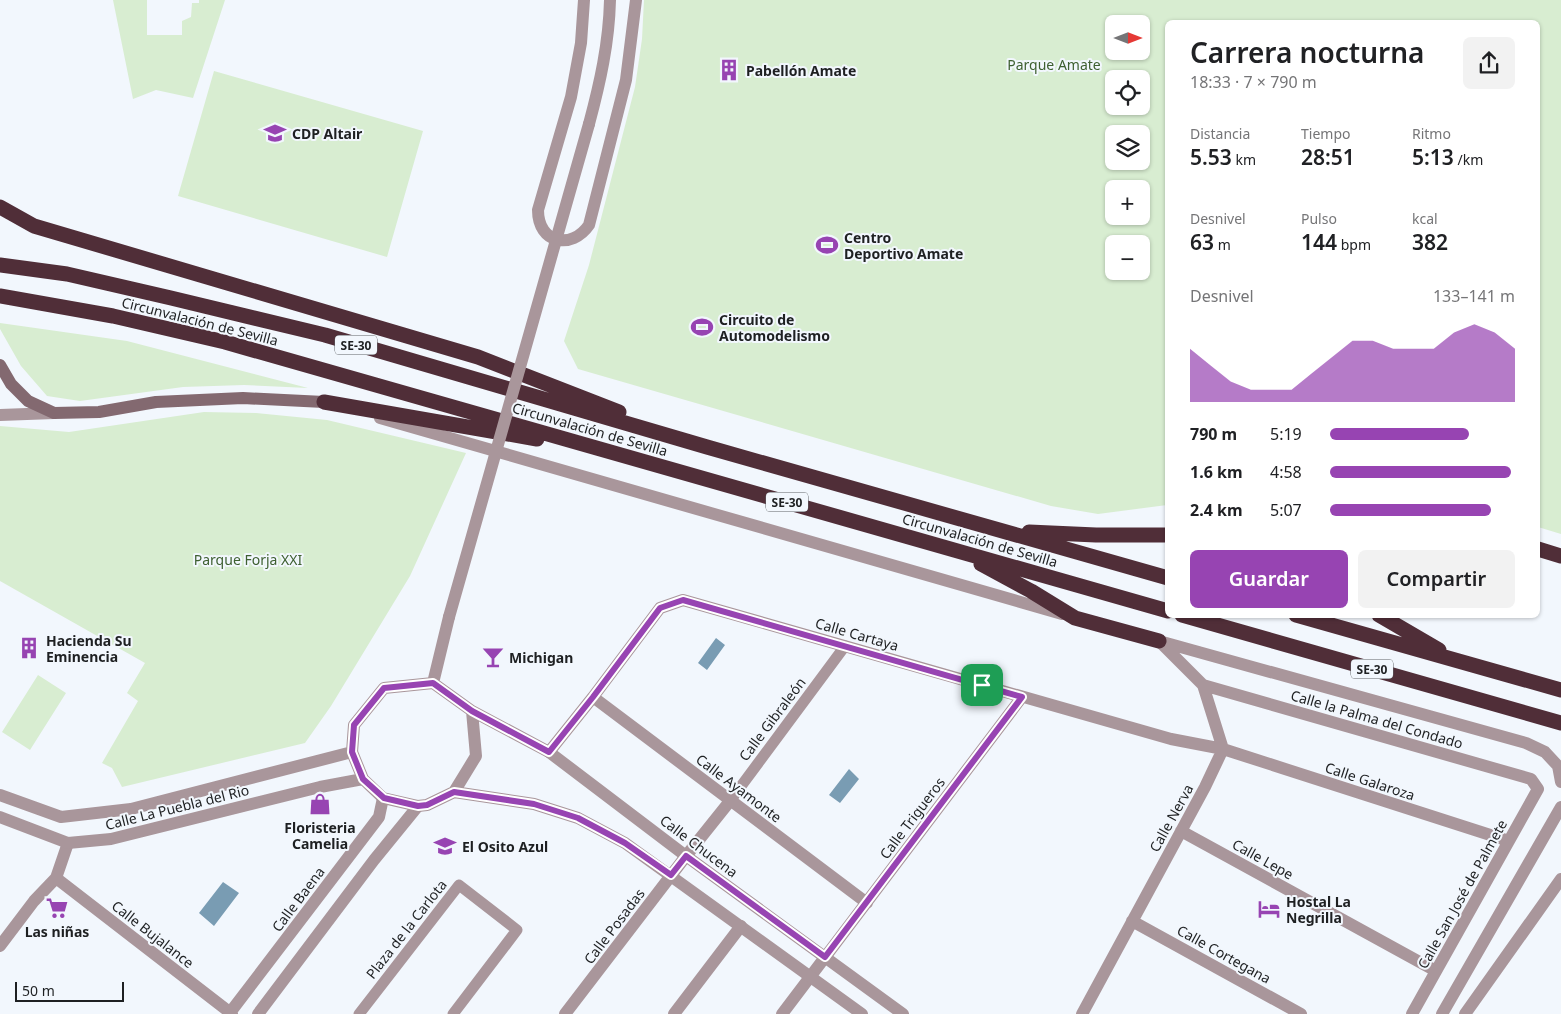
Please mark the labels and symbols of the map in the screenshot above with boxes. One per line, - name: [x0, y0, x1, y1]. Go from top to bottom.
- north arrow: [1105, 15, 1150, 60]
- park label: Parque Amate: [1007, 55, 1101, 74]
- building icon: Pabellón Amate: [716, 57, 742, 83]
- place label: Pabellón Amate: [746, 61, 856, 80]
- school or university icon: CDP Altair: [262, 120, 288, 146]
- place label: CDP Altair: [292, 124, 363, 143]
- place label: Centro Deportivo Amate: [844, 228, 963, 263]
- sports icon: Centro Deportivo Amate: [814, 232, 840, 258]
- street label: Circunvalación de Sevilla: [120, 292, 280, 350]
- place label: Circuito de Automodelismo: [719, 310, 830, 345]
- sports icon: Circuito de Automodelismo: [689, 314, 715, 340]
- road number: SE-30: [335, 336, 377, 354]
- street label: Circunvalación de Sevilla: [510, 398, 670, 460]
- road number: SE-30: [766, 492, 808, 512]
- street label: Circunvalación de Sevilla: [900, 509, 1060, 571]
- park label: Parque Forja XXI: [194, 550, 302, 569]
- street label: Calle Cartaya: [813, 613, 901, 655]
- place label: Hacienda Su Eminencia: [46, 631, 132, 666]
- building icon: Hacienda Su Eminencia: [16, 635, 42, 661]
- bar icon: Michigan: [480, 644, 506, 670]
- place label: Michigan: [509, 648, 573, 667]
- road number: SE-30: [1351, 660, 1393, 679]
- pin: [961, 664, 1003, 706]
- street label: Calle Gibraleón: [734, 673, 810, 765]
- street label: Calle la Palma del Condado: [1289, 685, 1465, 753]
- street label: Calle Ayamonte: [692, 750, 786, 827]
- street label: Calle Galaroza: [1323, 758, 1417, 804]
- street label: Calle Trigueros: [875, 773, 949, 863]
- street label: Calle La Puebla del Rio: [103, 780, 251, 834]
- street label: Calle Nerva: [1145, 781, 1197, 855]
- shop icon: Floristeria Camelia: [307, 791, 333, 817]
- street label: Calle Chucena: [656, 811, 742, 881]
- street label: Calle San José de Palmete: [1413, 816, 1511, 972]
- place label: Floristeria Camelia: [284, 818, 356, 853]
- school or university icon: El Osito Azul: [432, 833, 458, 859]
- street label: Calle Lepe: [1229, 834, 1297, 884]
- place label: El Osito Azul: [462, 837, 548, 856]
- street label: Calle Baena: [267, 863, 329, 935]
- street label: Plaza de la Carlota: [361, 876, 451, 982]
- street label: Calle Posadas: [579, 884, 649, 968]
- place label: Hostal La Negrilla: [1286, 892, 1351, 927]
- supermarket icon: Las niñas: [44, 895, 70, 921]
- street label: Calle Bujalance: [108, 896, 198, 972]
- hotel icon: Hostal La Negrilla: [1256, 896, 1282, 922]
- street label: Calle Cortegana: [1174, 920, 1274, 988]
- place label: Las niñas: [25, 922, 89, 941]
- scale bar: [15, 979, 124, 1002]

